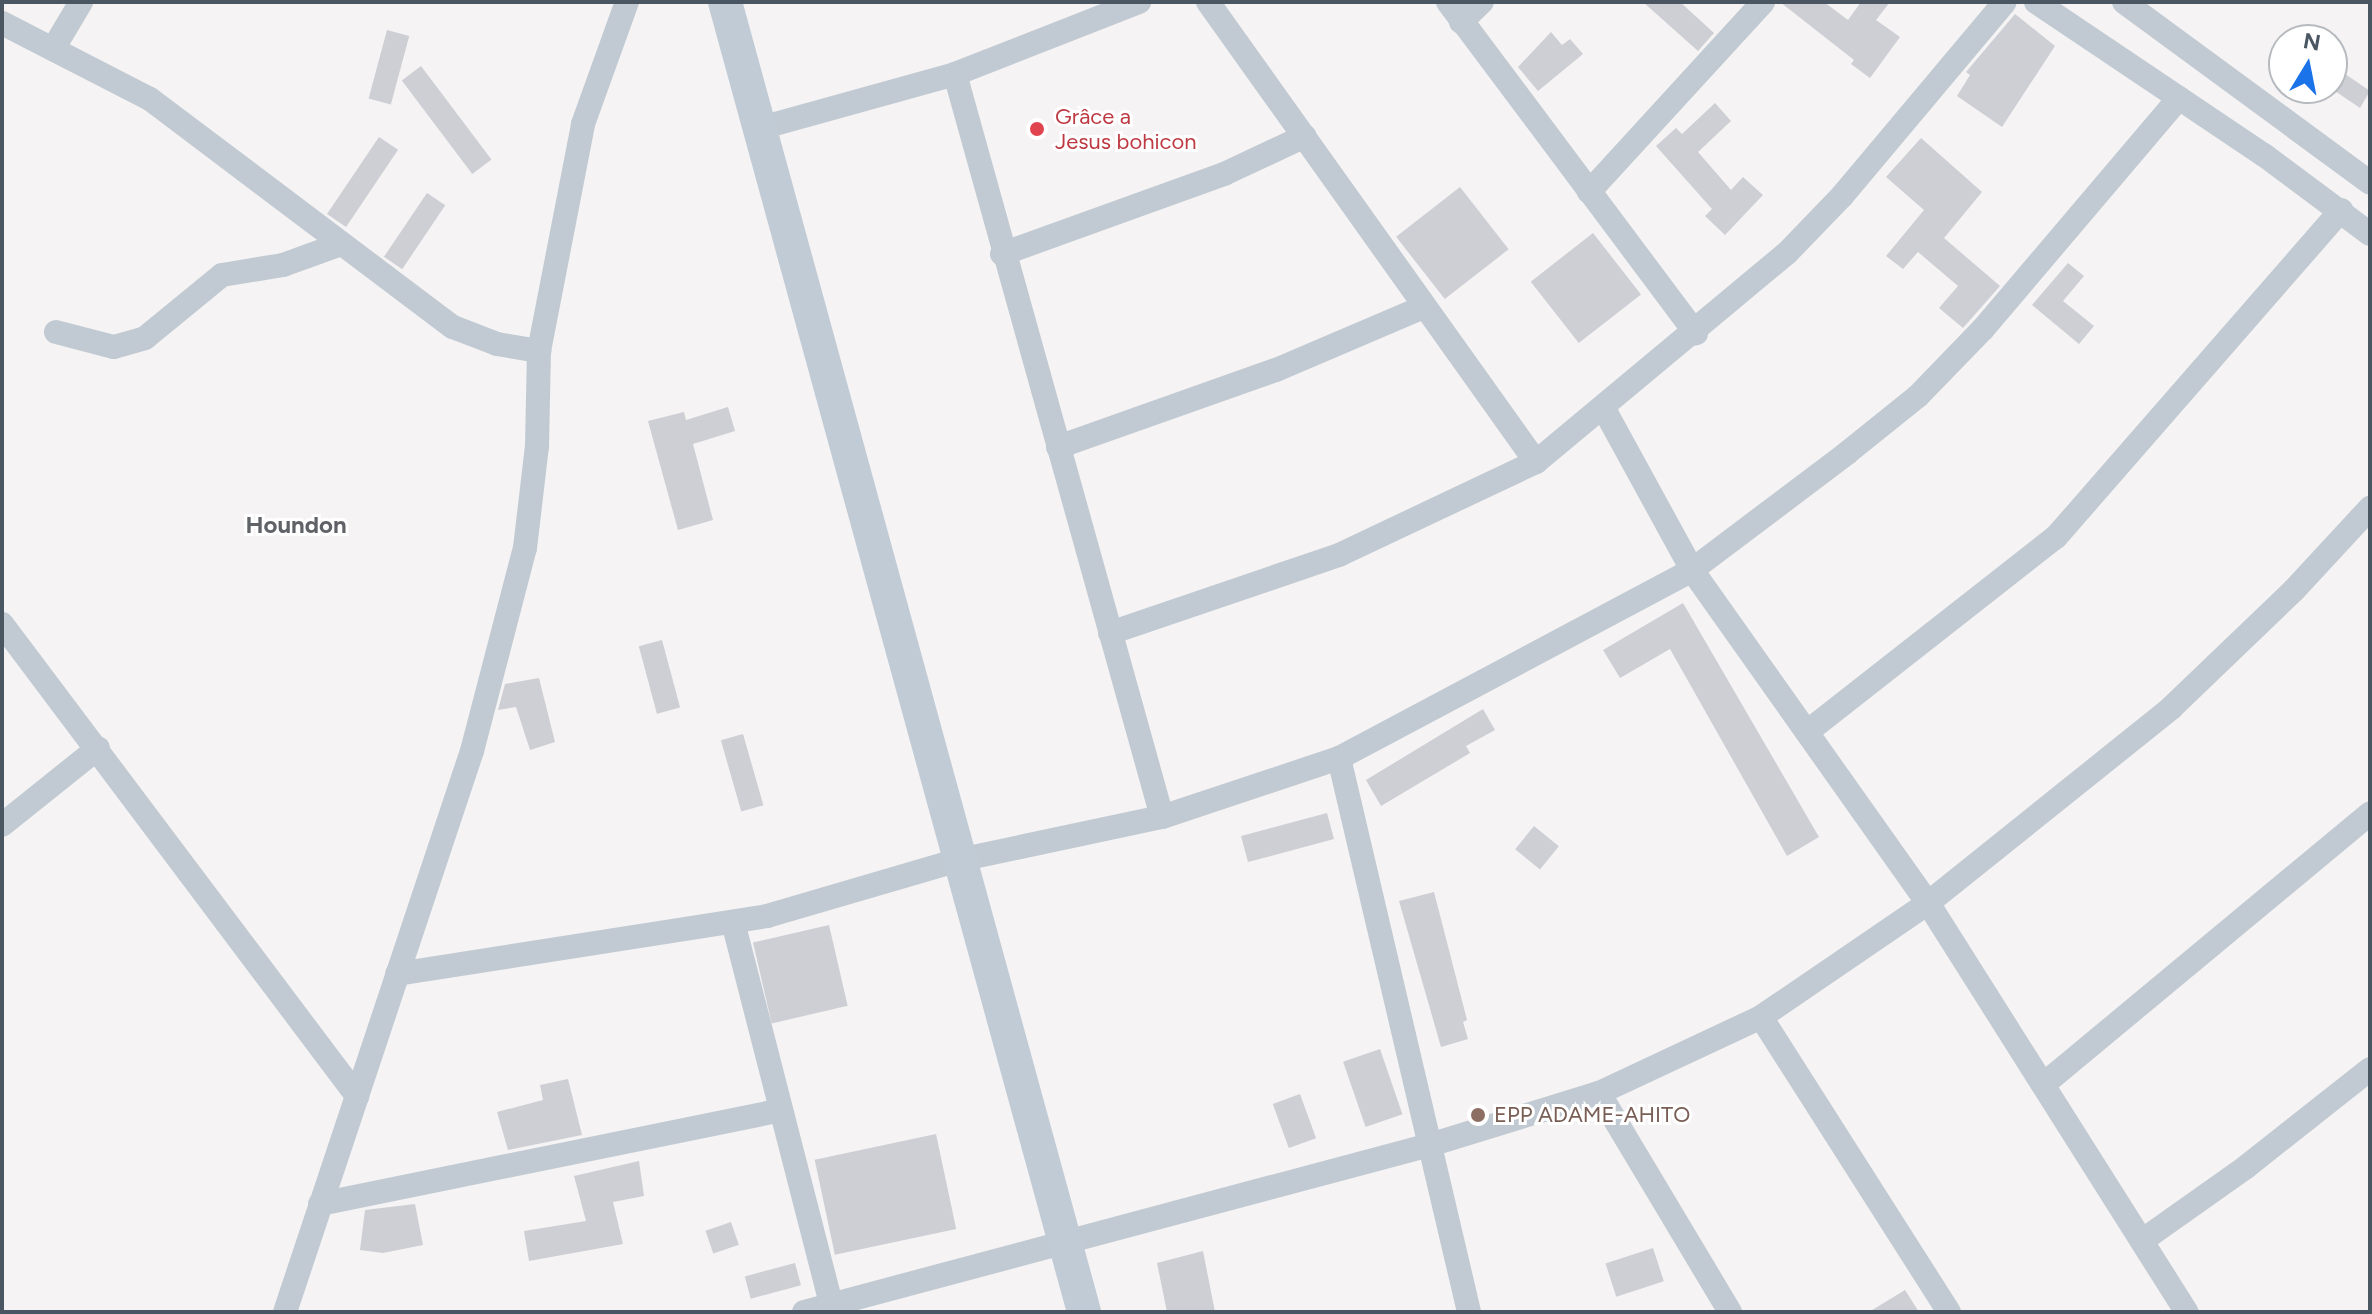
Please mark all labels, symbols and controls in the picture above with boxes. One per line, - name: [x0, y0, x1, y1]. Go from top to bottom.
- north arrow: [2268, 24, 2348, 104]
- text: N: [2301, 27, 2323, 57]
- place label: Grâce a Jesus bohicon: [1055, 103, 1197, 154]
- marker: Grâce a Jesus bohicon: [1026, 118, 1048, 140]
- district label: Houndon: [245, 511, 347, 539]
- place label: EPP ADAME-AHITO: [1494, 1102, 1690, 1128]
- marker: EPP ADAME-AHITO: [1469, 1106, 1487, 1124]

